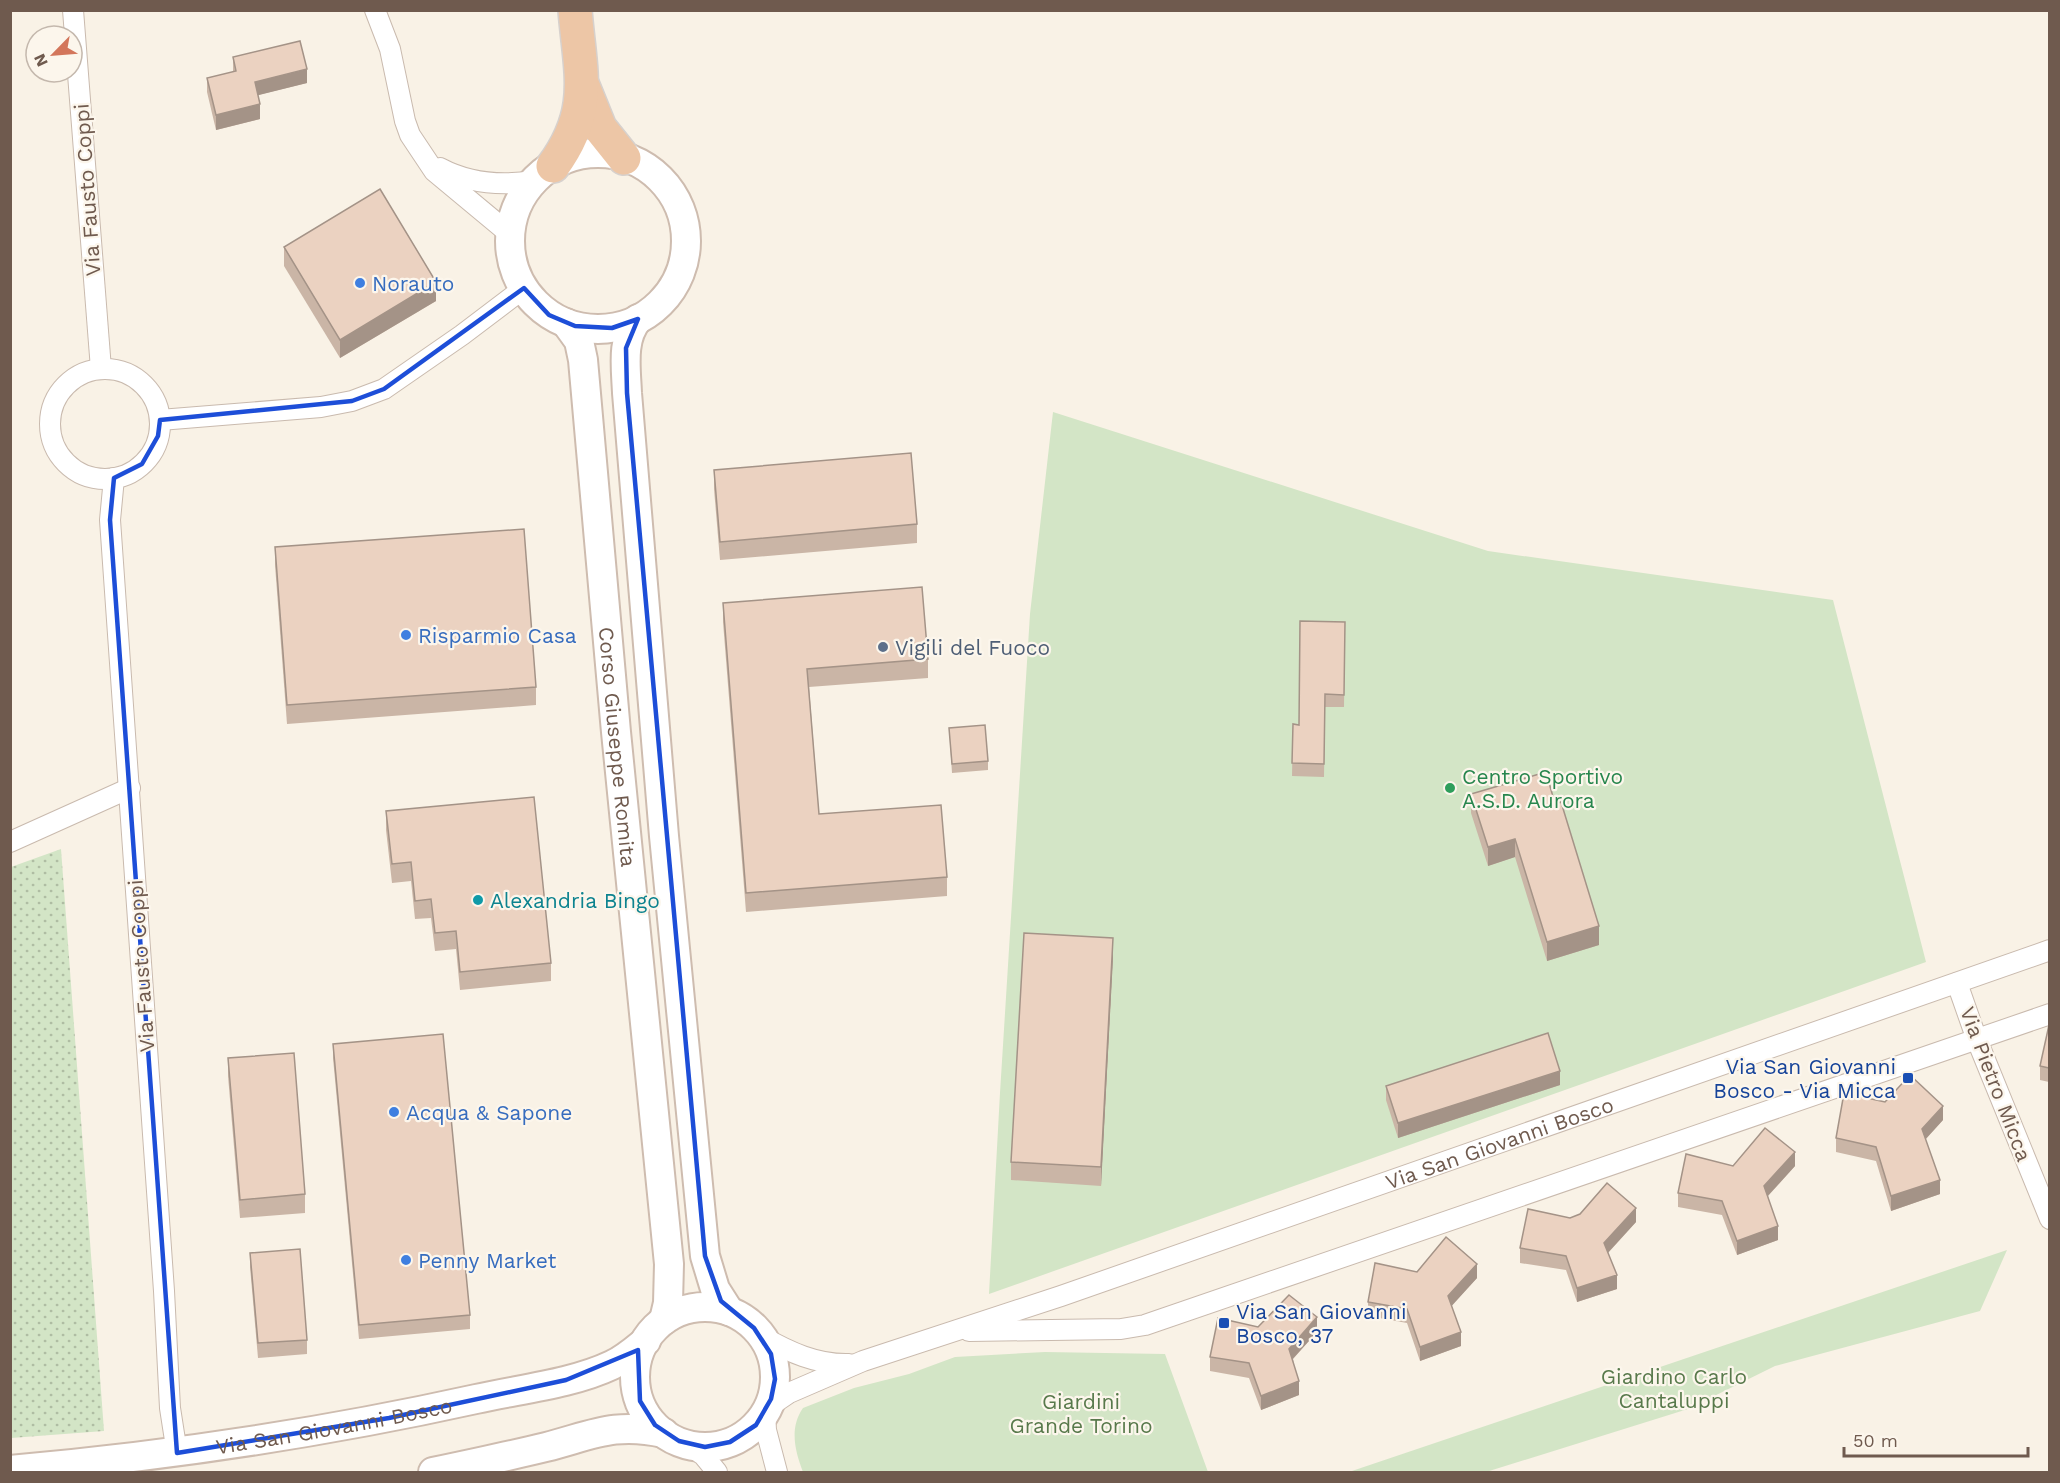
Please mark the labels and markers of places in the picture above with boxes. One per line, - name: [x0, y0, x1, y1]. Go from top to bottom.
- place label: Norauto: [372, 271, 454, 296]
- marker: Norauto: [353, 276, 367, 290]
- place label: Risparmio Casa: [418, 623, 577, 648]
- marker: Risparmio Casa: [399, 628, 413, 642]
- place label: Vigili del Fuoco: [895, 635, 1050, 660]
- marker: Vigili del Fuoco: [876, 640, 890, 654]
- place label: Centro Sportivo A.S.D. Aurora: [1462, 764, 1623, 813]
- marker: Centro Sportivo A.S.D. Aurora: [1443, 781, 1457, 795]
- place label: Alexandria Bingo: [490, 888, 660, 913]
- marker: Alexandria Bingo: [471, 893, 485, 907]
- place label: Via San Giovanni Bosco - Via Micca: [1713, 1054, 1896, 1103]
- marker: Via San Giovanni Bosco - Via Micca: [1901, 1071, 1915, 1085]
- place label: Acqua & Sapone: [406, 1100, 572, 1125]
- marker: Acqua & Sapone: [387, 1105, 401, 1119]
- place label: Penny Market: [418, 1248, 557, 1273]
- marker: Penny Market: [399, 1253, 413, 1267]
- place label: Via San Giovanni Bosco, 37: [1236, 1299, 1407, 1348]
- marker: Via San Giovanni Bosco, 37: [1217, 1316, 1231, 1330]

